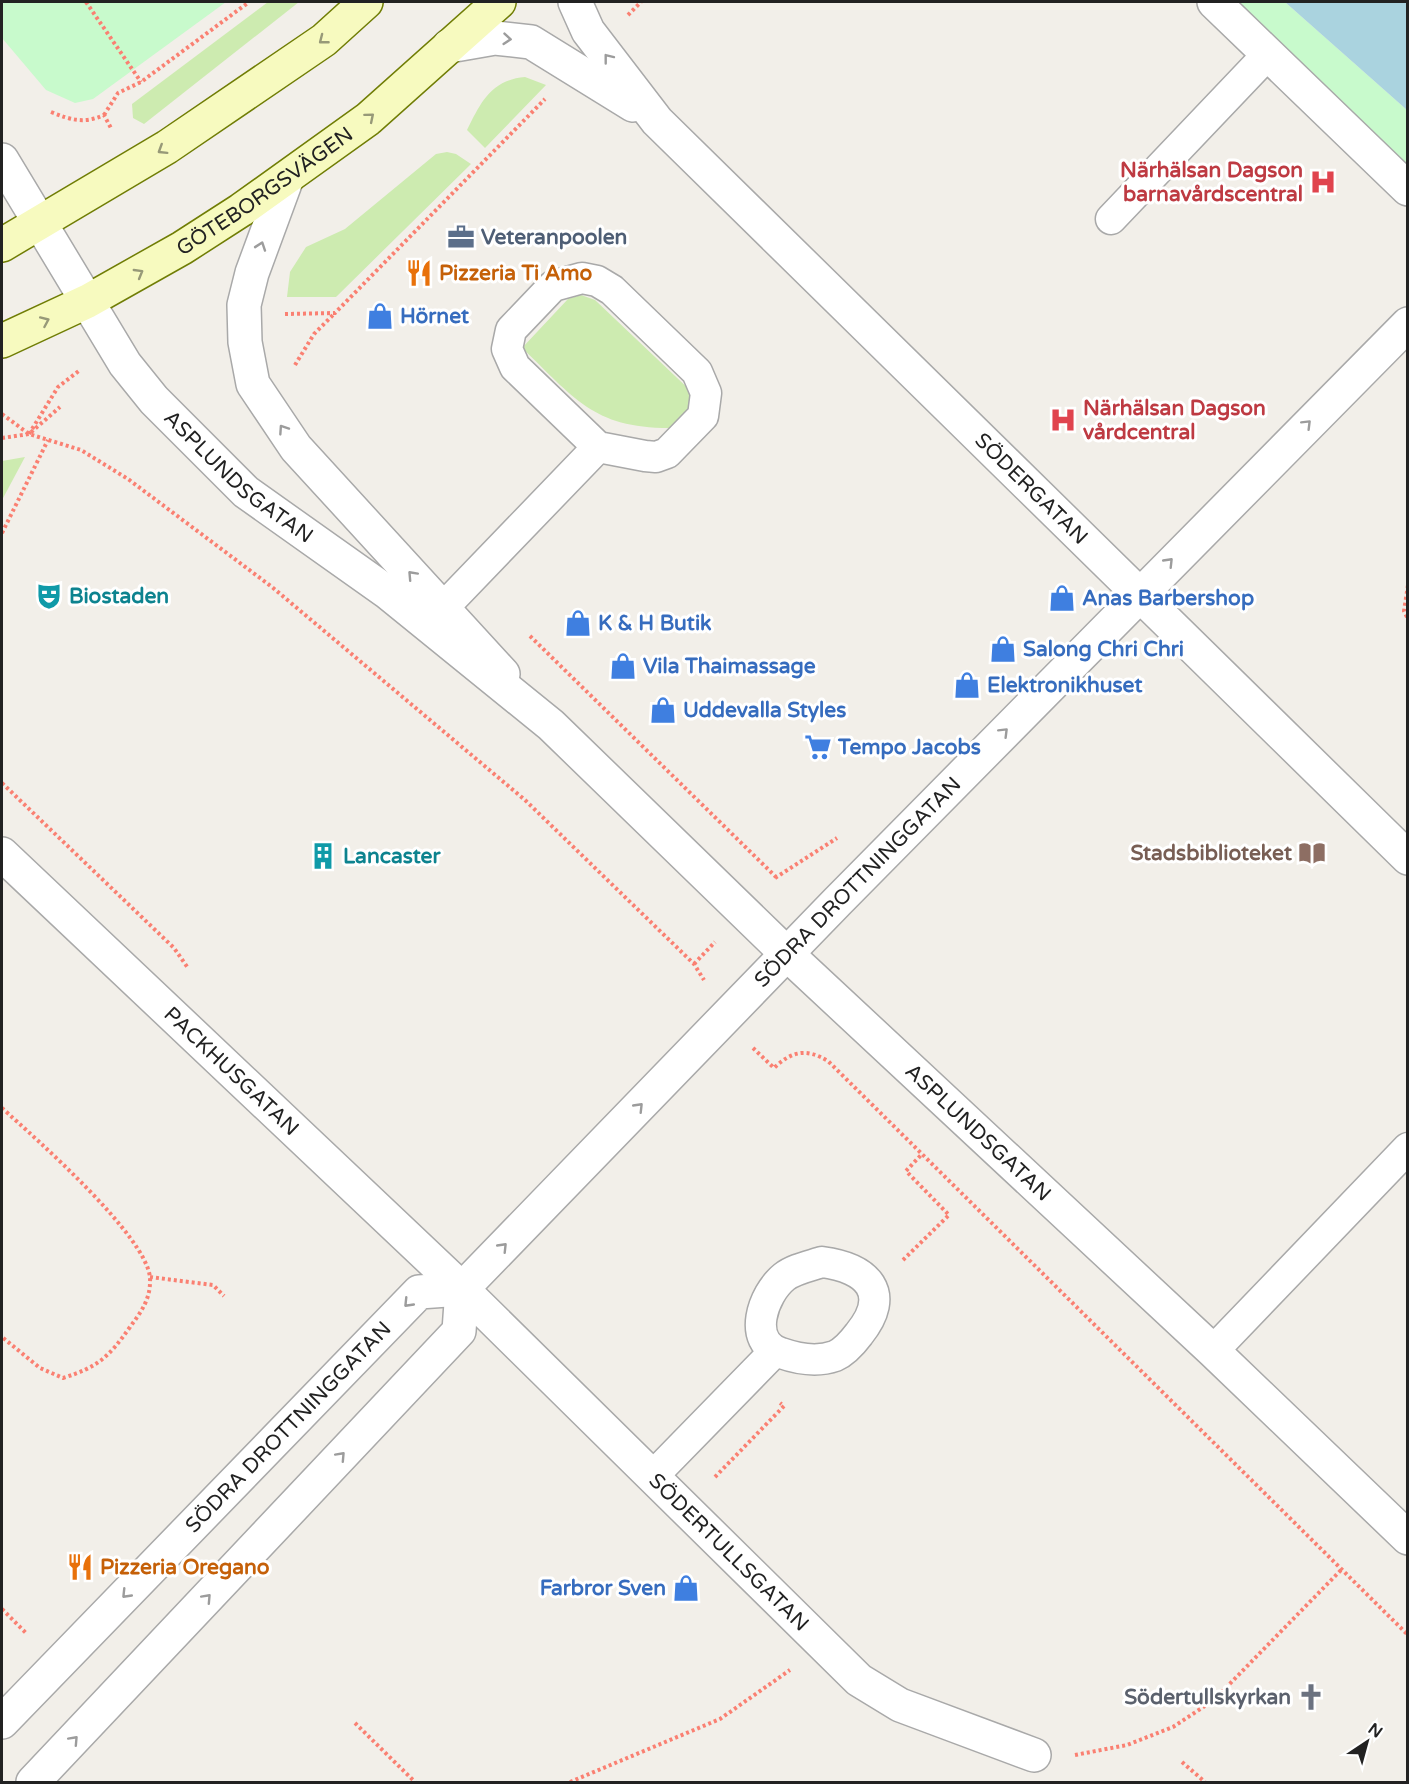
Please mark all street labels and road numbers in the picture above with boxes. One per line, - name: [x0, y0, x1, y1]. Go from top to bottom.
- street label: GÖTEBORGSVÄGEN: [172, 121, 358, 261]
- street label: ASPLUNDSGATAN: [159, 405, 318, 548]
- street label: SÖDERGATAN: [970, 428, 1093, 550]
- street label: SÖDRA DROTTNINGGATAN: [749, 772, 966, 992]
- street label: PACKHUSGATAN: [159, 1001, 304, 1141]
- street label: ASPLUNDSGATAN: [900, 1058, 1056, 1206]
- street label: SÖDRA DROTTNINGGATAN: [180, 1316, 396, 1538]
- street label: SÖDERTULLSGATAN: [644, 1468, 814, 1636]

